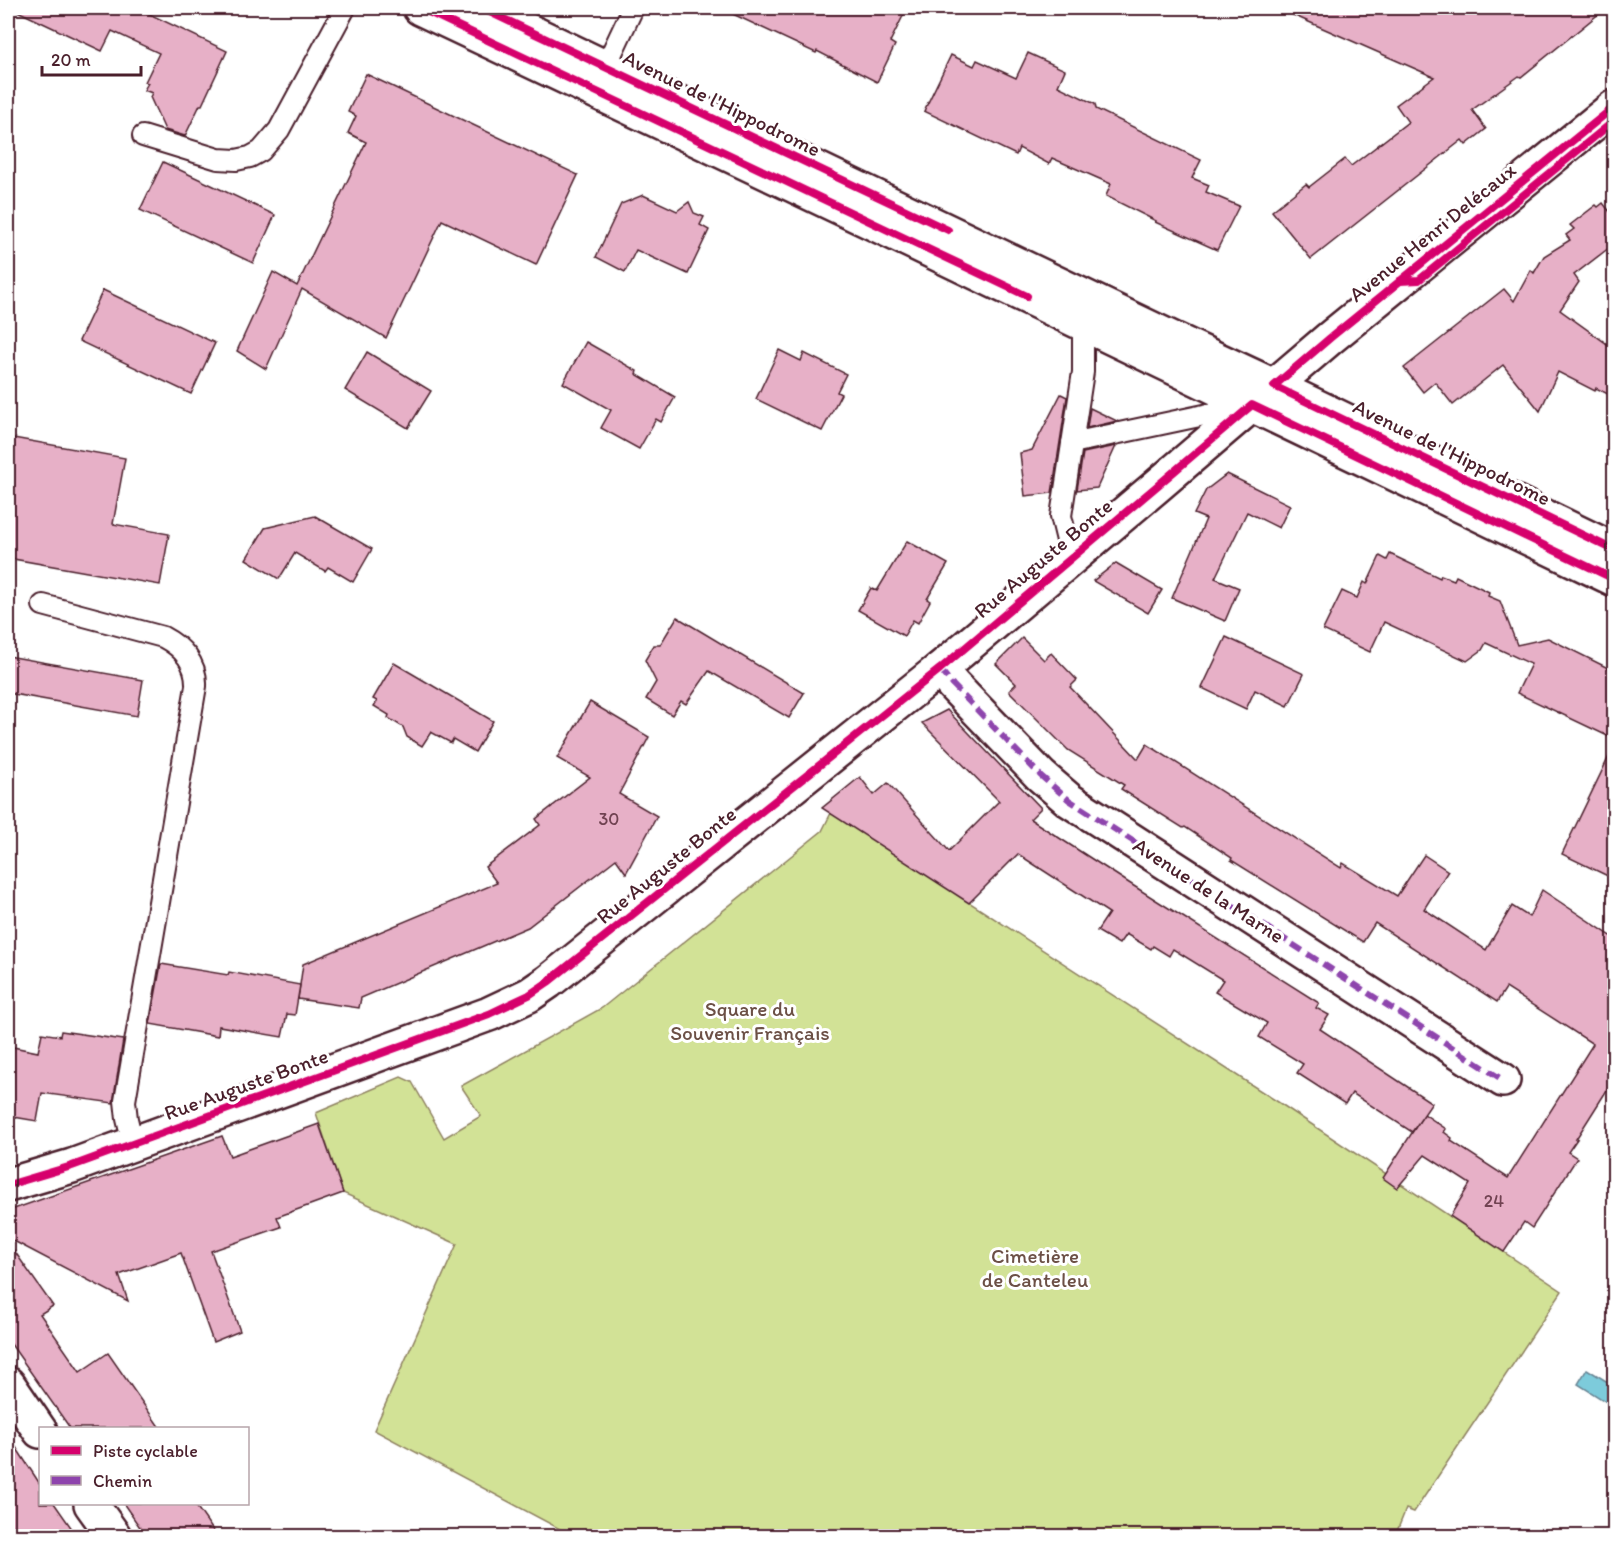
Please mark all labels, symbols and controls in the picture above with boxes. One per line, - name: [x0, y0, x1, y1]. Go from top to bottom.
- scale bar: [42, 39, 141, 77]
- street label: Avenue de l'Hippodrome: [619, 44, 825, 162]
- text: 20 m: [51, 49, 91, 71]
- street label: Avenue Henri Delécaux: [1344, 157, 1521, 307]
- street label: Avenue de l'Hippodrome: [1349, 393, 1555, 511]
- street label: Rue Auguste Bonte: [969, 493, 1117, 623]
- street label: Rue Auguste Bonte: [591, 801, 741, 929]
- house number: 30: [599, 808, 619, 830]
- street label: Avenue de la Marne: [1129, 832, 1289, 948]
- park label: Square du Souvenir Français: [670, 996, 830, 1045]
- street label: Rue Auguste Bonte: [161, 1043, 331, 1125]
- house number: 24: [1484, 1190, 1504, 1212]
- park label: Cimetière de Canteleu: [982, 1243, 1088, 1292]
- legend: [39, 1427, 249, 1505]
- text: Piste cyclable: [93, 1440, 198, 1462]
- text: Chemin: [93, 1470, 152, 1492]

